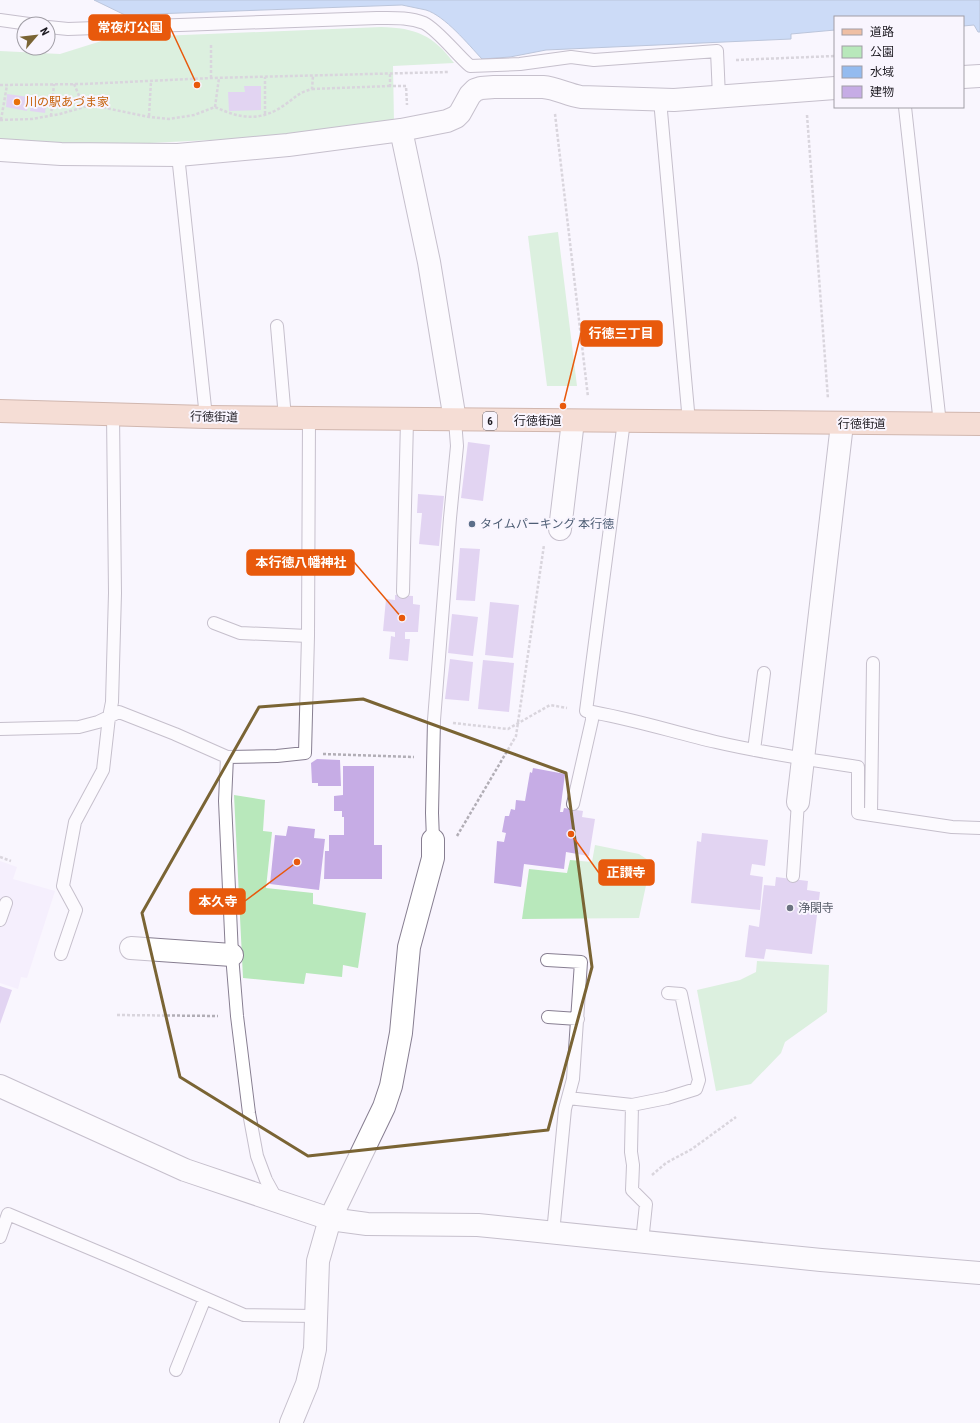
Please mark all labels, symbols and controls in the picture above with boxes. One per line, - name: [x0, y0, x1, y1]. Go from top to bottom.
- callout: 常夜灯公園: [89, 15, 170, 40]
- north arrow: [16, 16, 56, 56]
- legend: [834, 16, 964, 108]
- text: 常夜灯公園: [97, 20, 163, 35]
- text: 道路: [870, 25, 894, 39]
- text: N: [37, 26, 52, 38]
- text: 公園: [870, 45, 894, 59]
- text: 水域: [870, 65, 894, 79]
- text: 建物: [870, 85, 894, 99]
- place label: 川の駅あづま家: [25, 95, 109, 109]
- marker: 川の駅あづま家: [12, 97, 22, 107]
- callout: 行徳三丁目: [581, 321, 662, 346]
- text: 行徳三丁目: [588, 326, 654, 341]
- street label: 行徳街道: [190, 410, 238, 424]
- road number: 6: [483, 412, 497, 430]
- street label: 行徳街道: [514, 414, 562, 428]
- street label: 行徳街道: [838, 417, 886, 431]
- place label: タイムパーキング 本行徳: [480, 517, 614, 531]
- marker: タイムパーキング 本行徳: [467, 519, 477, 529]
- callout: 本行徳八幡神社: [247, 550, 354, 575]
- text: 本行徳八幡神社: [255, 555, 347, 570]
- callout: 正讃寺: [599, 860, 654, 885]
- text: 正讃寺: [606, 865, 646, 880]
- callout: 本久寺: [190, 889, 245, 914]
- text: 本久寺: [198, 894, 238, 909]
- place label: 浄閑寺: [798, 901, 834, 915]
- marker: 浄閑寺: [785, 903, 795, 913]

